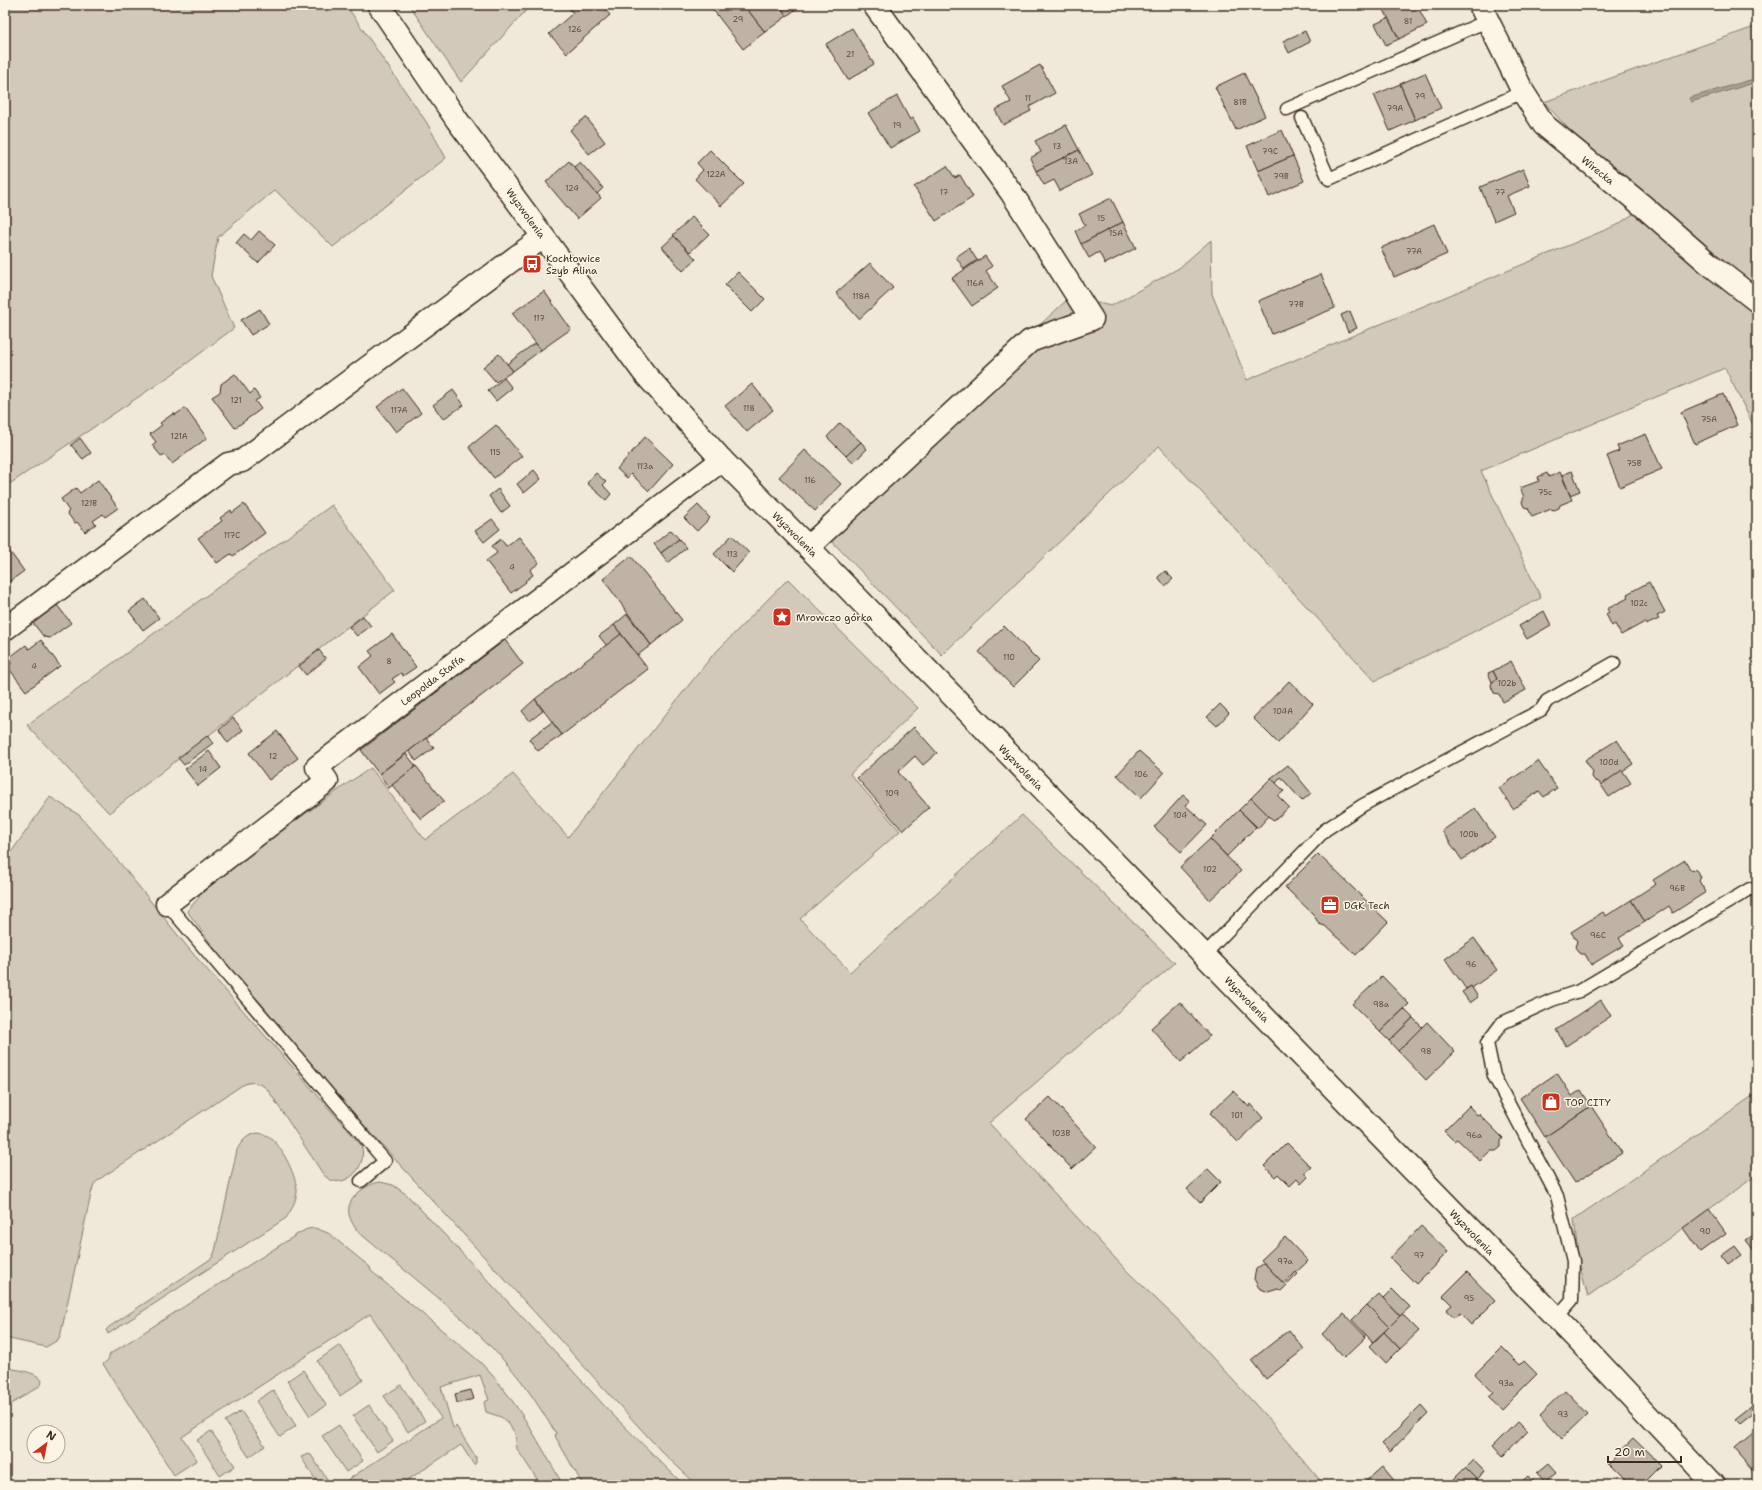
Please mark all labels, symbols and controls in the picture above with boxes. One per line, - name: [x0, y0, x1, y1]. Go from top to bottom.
- house number: 29: [733, 14, 743, 25]
- house number: 81: [1404, 16, 1412, 27]
- house number: 126: [568, 24, 582, 35]
- house number: 21: [846, 49, 854, 60]
- house number: 79: [1415, 91, 1425, 102]
- house number: 11: [1025, 93, 1031, 104]
- house number: 81B: [1233, 97, 1247, 108]
- house number: 79A: [1387, 103, 1404, 114]
- house number: 19: [893, 120, 901, 131]
- house number: 13: [1053, 141, 1061, 152]
- house number: 79C: [1262, 146, 1278, 157]
- street label: Wirecka: [1579, 153, 1617, 188]
- house number: 13A: [1064, 156, 1078, 167]
- house number: 122A: [706, 169, 726, 180]
- house number: 79B: [1273, 171, 1289, 182]
- house number: 124: [565, 183, 579, 194]
- street label: Wyzwolenia: [503, 186, 549, 242]
- house number: 17: [940, 187, 949, 198]
- house number: 77: [1495, 187, 1506, 198]
- house number: 15: [1097, 213, 1105, 224]
- house number: 15A: [1109, 228, 1123, 239]
- house number: 77A: [1406, 246, 1422, 257]
- place label: Kochłowice Szyb Alina: [546, 252, 601, 277]
- bus stop icon: Kochłowice Szyb Alina: [521, 253, 543, 275]
- house number: 116A: [966, 278, 984, 289]
- house number: 118A: [852, 291, 870, 302]
- house number: 77B: [1288, 299, 1304, 310]
- house number: 117: [533, 313, 545, 324]
- house number: 121: [230, 395, 242, 406]
- house number: 118: [743, 403, 755, 414]
- house number: 117A: [390, 405, 408, 416]
- house number: 75A: [1701, 414, 1717, 425]
- house number: 121A: [170, 431, 188, 442]
- house number: 115: [489, 447, 501, 458]
- house number: 75B: [1627, 458, 1642, 469]
- house number: 113a: [637, 461, 653, 472]
- house number: 116: [804, 475, 816, 486]
- house number: 75c: [1538, 487, 1552, 498]
- house number: 121B: [81, 498, 97, 509]
- street label: Wyzwolenia: [769, 509, 821, 560]
- house number: 117C: [224, 530, 240, 541]
- house number: 113: [726, 549, 738, 560]
- house number: 4: [509, 562, 515, 573]
- house number: 102c: [1630, 598, 1648, 609]
- place icon: Mrowczo górka: [771, 606, 793, 628]
- place label: Mrowczo górka: [796, 611, 873, 624]
- street label: Leopolda Staffa: [398, 652, 467, 709]
- house number: 110: [1003, 652, 1015, 663]
- house number: 8: [386, 656, 392, 667]
- house number: 4: [31, 661, 37, 672]
- house number: 102b: [1498, 678, 1517, 689]
- house number: 104A: [1273, 706, 1293, 717]
- street label: Wyzwolenia: [996, 742, 1046, 794]
- house number: 12: [269, 751, 278, 762]
- house number: 100d: [1599, 757, 1619, 768]
- house number: 14: [199, 764, 208, 775]
- house number: 106: [1134, 769, 1148, 780]
- house number: 109: [885, 788, 899, 799]
- house number: 104: [1173, 810, 1187, 821]
- house number: 100b: [1460, 829, 1479, 840]
- house number: 102: [1203, 864, 1217, 875]
- house number: 96B: [1669, 883, 1685, 894]
- office icon: DGK Tech: [1319, 894, 1341, 916]
- place label: DGK Tech: [1344, 899, 1390, 912]
- house number: 96C: [1590, 930, 1606, 941]
- house number: 96: [1465, 959, 1477, 970]
- street label: Wyzwolenia: [1222, 974, 1272, 1026]
- house number: 98a: [1373, 999, 1389, 1010]
- house number: 98: [1420, 1046, 1432, 1057]
- shop icon: TOP CITY: [1540, 1091, 1562, 1113]
- place label: TOP CITY: [1565, 1096, 1611, 1109]
- house number: 101: [1231, 1110, 1243, 1121]
- house number: 103B: [1052, 1128, 1071, 1139]
- house number: 96a: [1466, 1130, 1482, 1141]
- street label: Wyzwolenia: [1447, 1207, 1497, 1259]
- house number: 90: [1699, 1226, 1711, 1237]
- house number: 97: [1414, 1250, 1425, 1261]
- house number: 97a: [1277, 1256, 1293, 1267]
- house number: 95: [1464, 1293, 1474, 1304]
- house number: 93a: [1498, 1378, 1514, 1389]
- house number: 93: [1558, 1409, 1568, 1420]
- north arrow: [26, 1424, 66, 1464]
- text: N: [43, 1427, 59, 1445]
- scale bar: [1608, 1438, 1681, 1464]
- text: 20 m: [1614, 1444, 1645, 1460]

